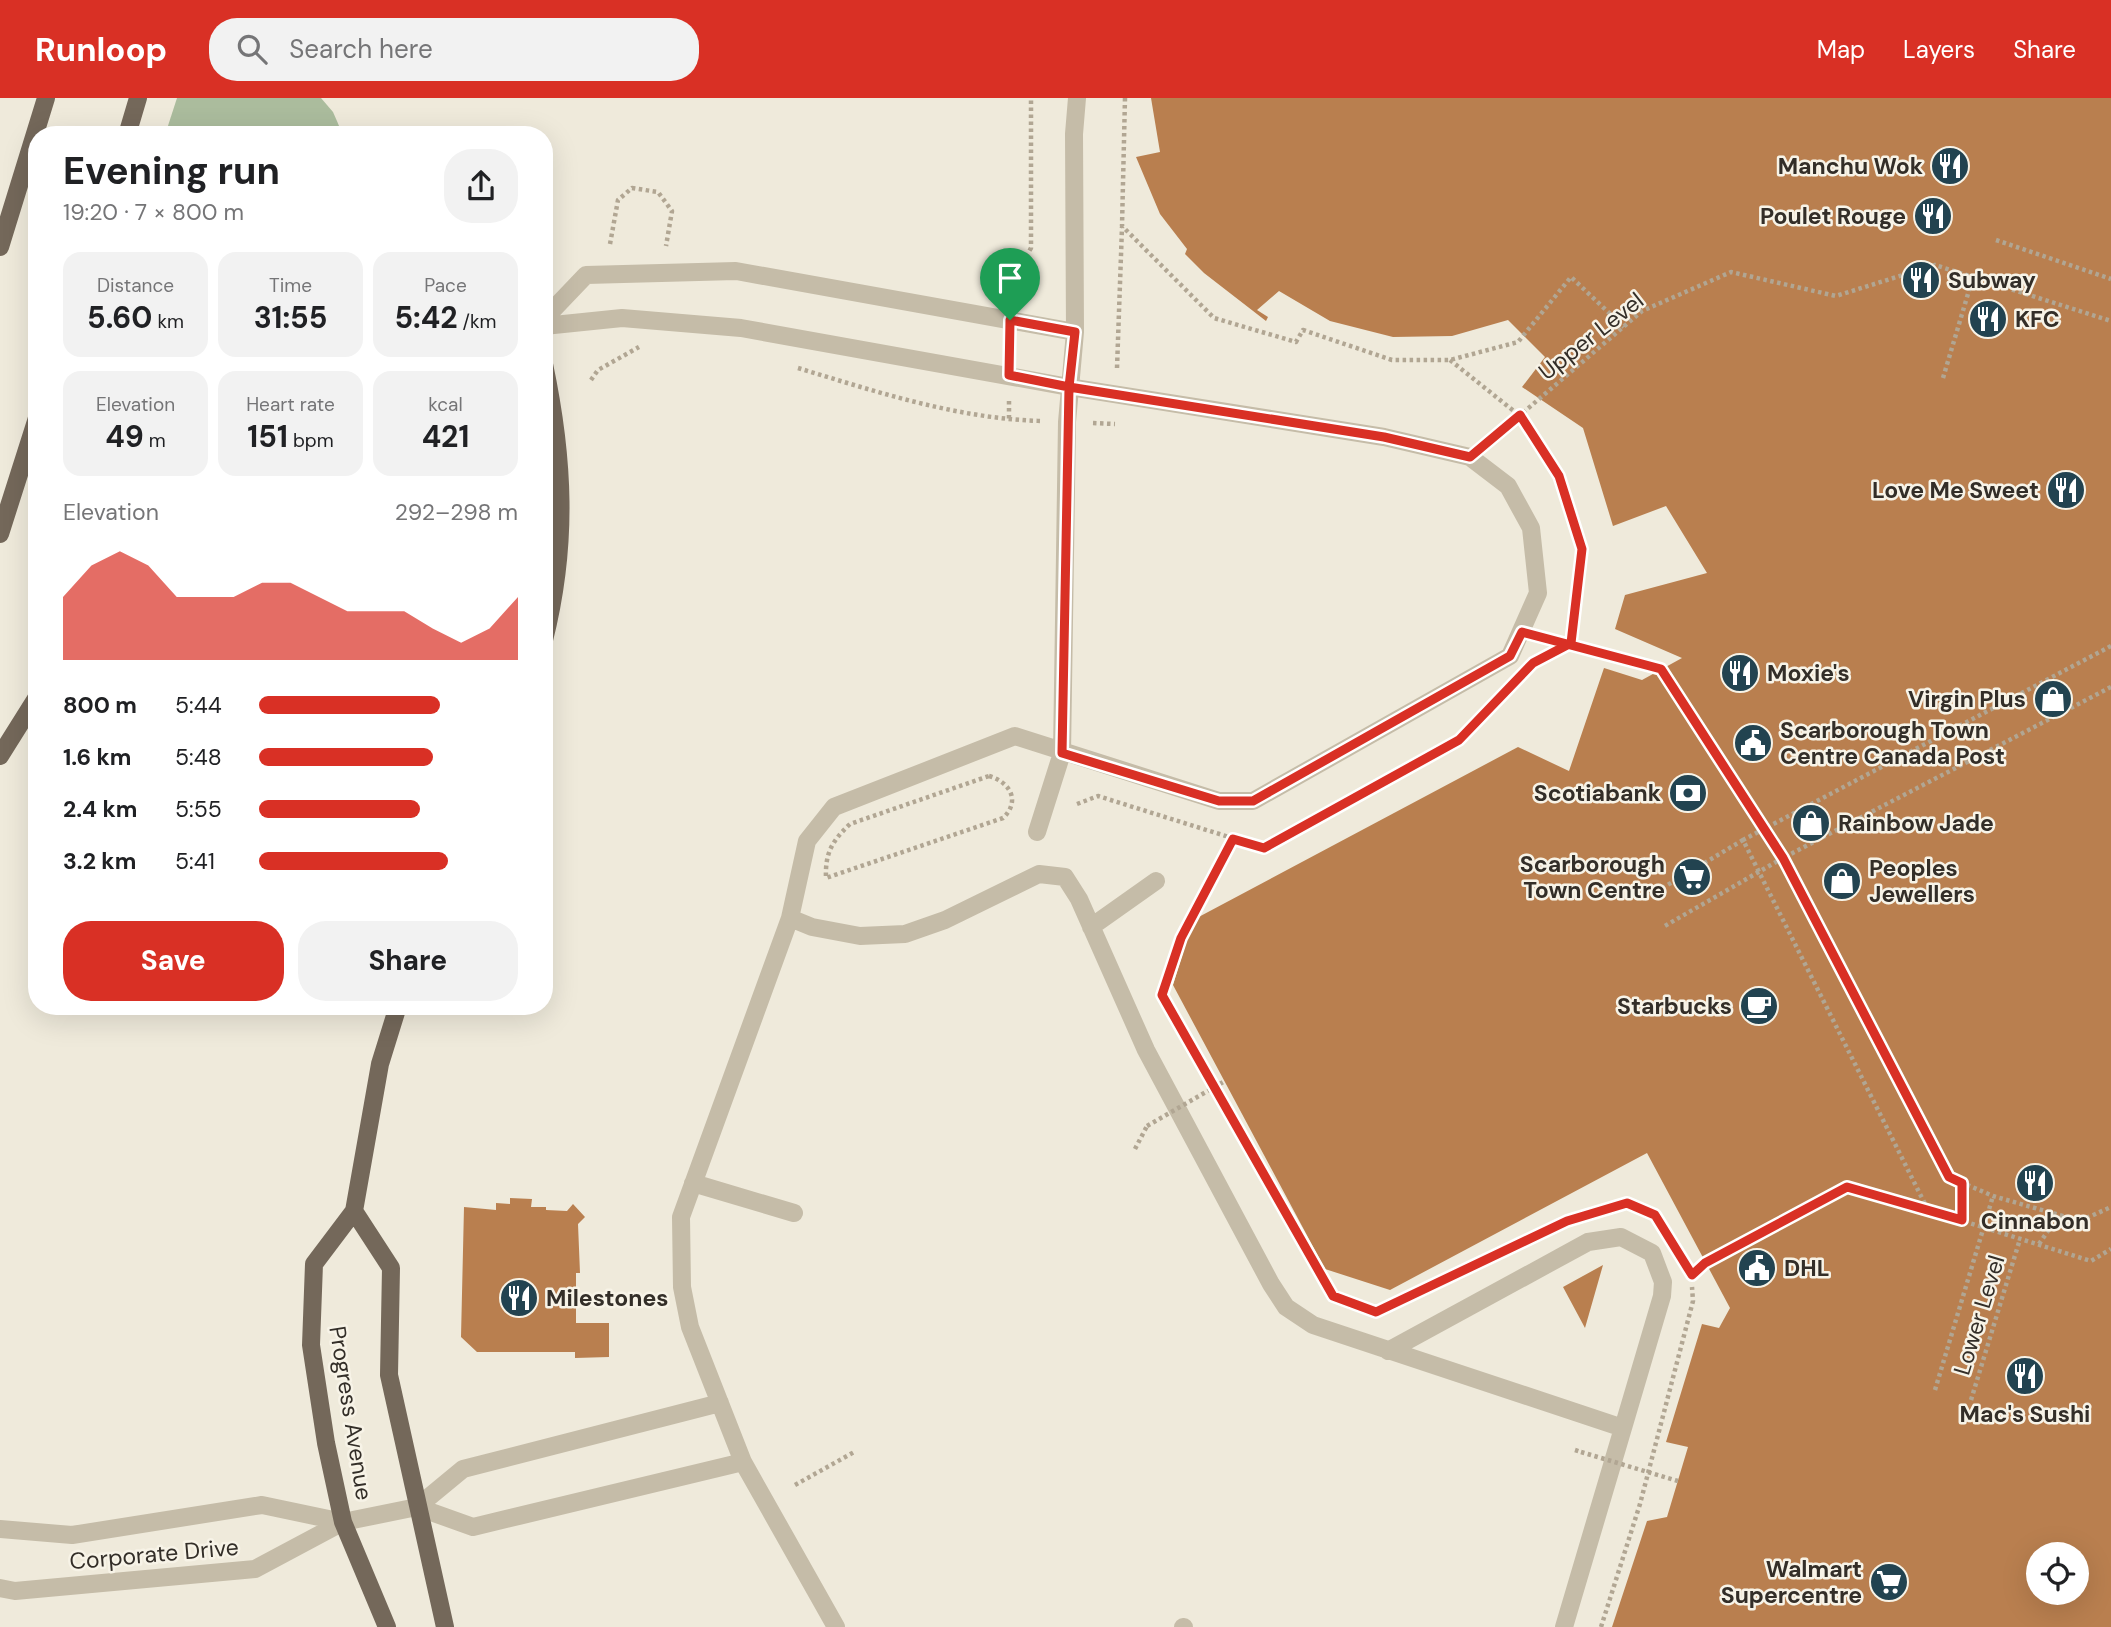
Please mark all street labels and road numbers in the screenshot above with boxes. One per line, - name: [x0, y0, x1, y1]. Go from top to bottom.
- street label: Upper Level: [1532, 286, 1650, 386]
- street label: Lower Level: [1947, 1252, 2011, 1378]
- street label: Progress Avenue: [322, 1324, 380, 1502]
- street label: Corporate Drive: [68, 1532, 240, 1576]

